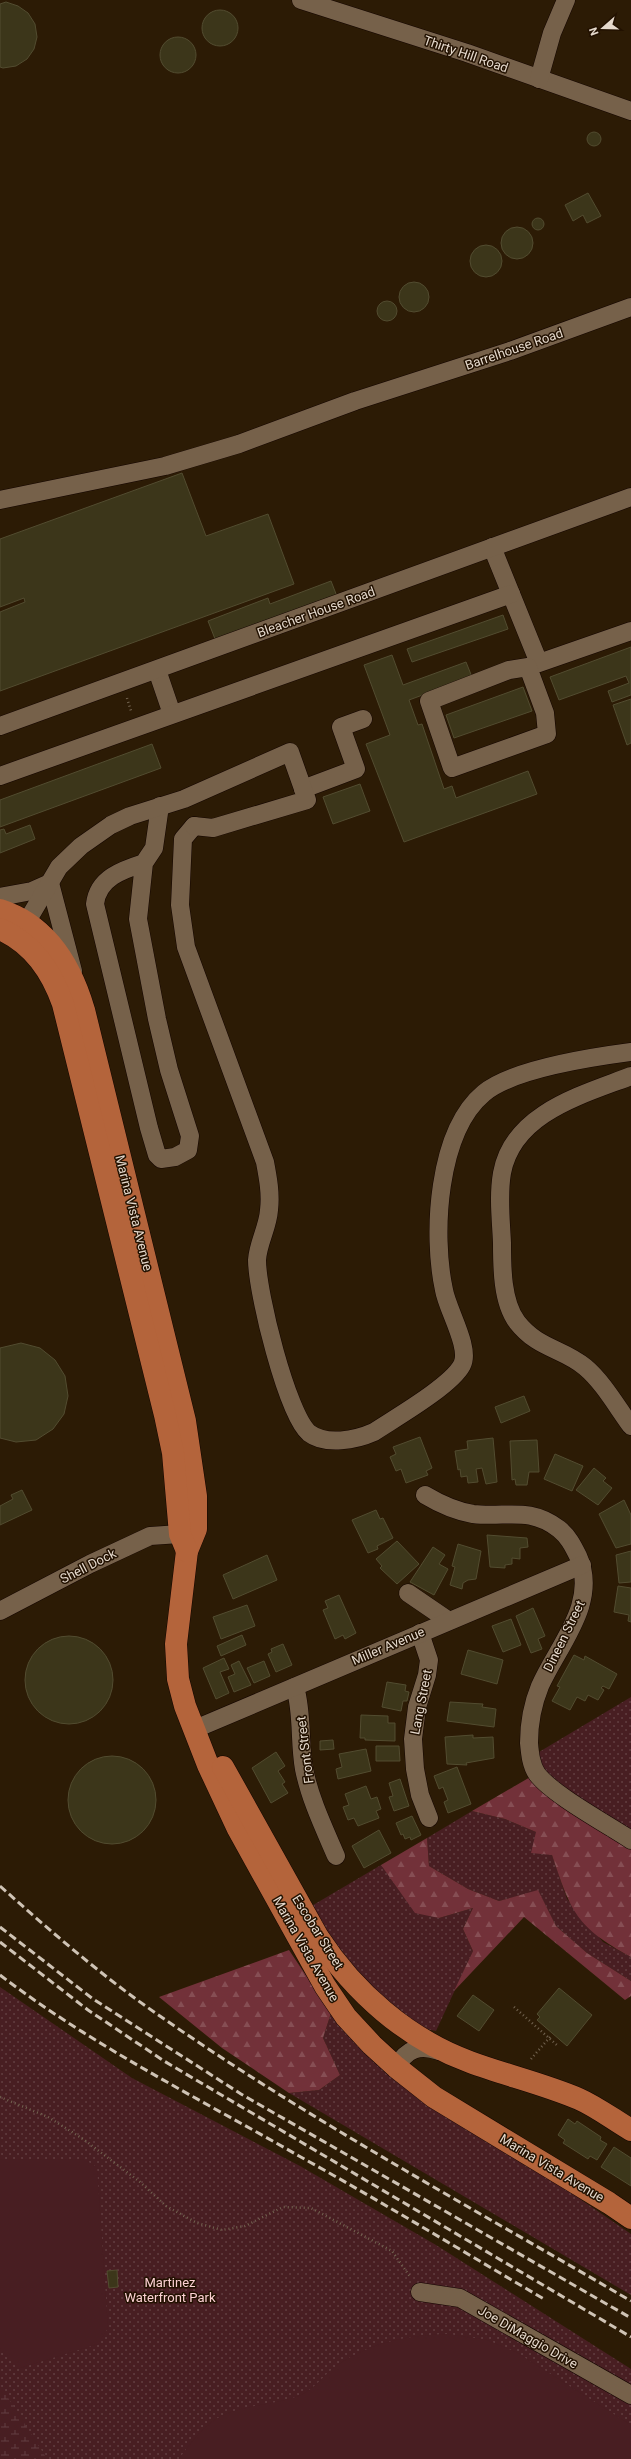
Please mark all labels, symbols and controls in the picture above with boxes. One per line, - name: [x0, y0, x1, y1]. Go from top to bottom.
- north arrow: [583, 8, 623, 48]
- text: N: [587, 25, 602, 37]
- street label: Thirty Hill Road: [422, 33, 510, 75]
- street label: Barrelhouse Road: [463, 325, 565, 373]
- street label: Bleacher House Road: [255, 584, 377, 640]
- street label: Marina Vista Avenue: [112, 1154, 156, 1272]
- street label: Shell Dock: [58, 1545, 119, 1586]
- street label: Dineen Street: [540, 1598, 588, 1674]
- street label: Miller Avenue: [349, 1624, 427, 1668]
- street label: Lang Street: [407, 1668, 435, 1736]
- street label: Front Street: [293, 1716, 317, 1784]
- street label: Escobar Street: [289, 1892, 347, 1972]
- street label: Marina Vista Avenue: [270, 1894, 342, 2004]
- street label: Marina Vista Avenue: [497, 2131, 607, 2205]
- park label: Martinez Waterfront Park: [124, 2275, 216, 2305]
- street label: Joe DiMaggio Drive: [476, 2302, 581, 2372]

